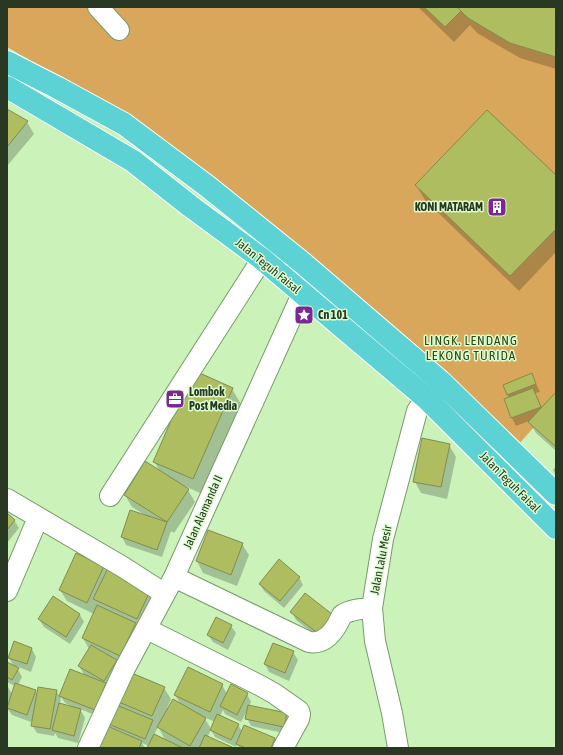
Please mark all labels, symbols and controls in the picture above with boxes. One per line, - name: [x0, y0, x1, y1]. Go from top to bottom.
- building icon: KONI MATARAM: [486, 196, 508, 218]
- place label: KONI MATARAM: [415, 200, 483, 214]
- street label: Jalan Teguh Faisal: [233, 235, 304, 297]
- place icon: Cn 101: [293, 304, 315, 326]
- place label: Cn 101: [318, 308, 348, 322]
- district label: LINGK. LENDANG LEKONG TURIDA: [424, 333, 518, 363]
- place label: Lombok Post Media: [189, 385, 238, 413]
- office icon: Lombok Post Media: [164, 388, 186, 410]
- street label: Jalan Teguh Faisal: [477, 449, 544, 516]
- street label: Jalan Alamanda II: [180, 473, 226, 551]
- street label: Jalan Lalu Mesir: [367, 524, 395, 596]

